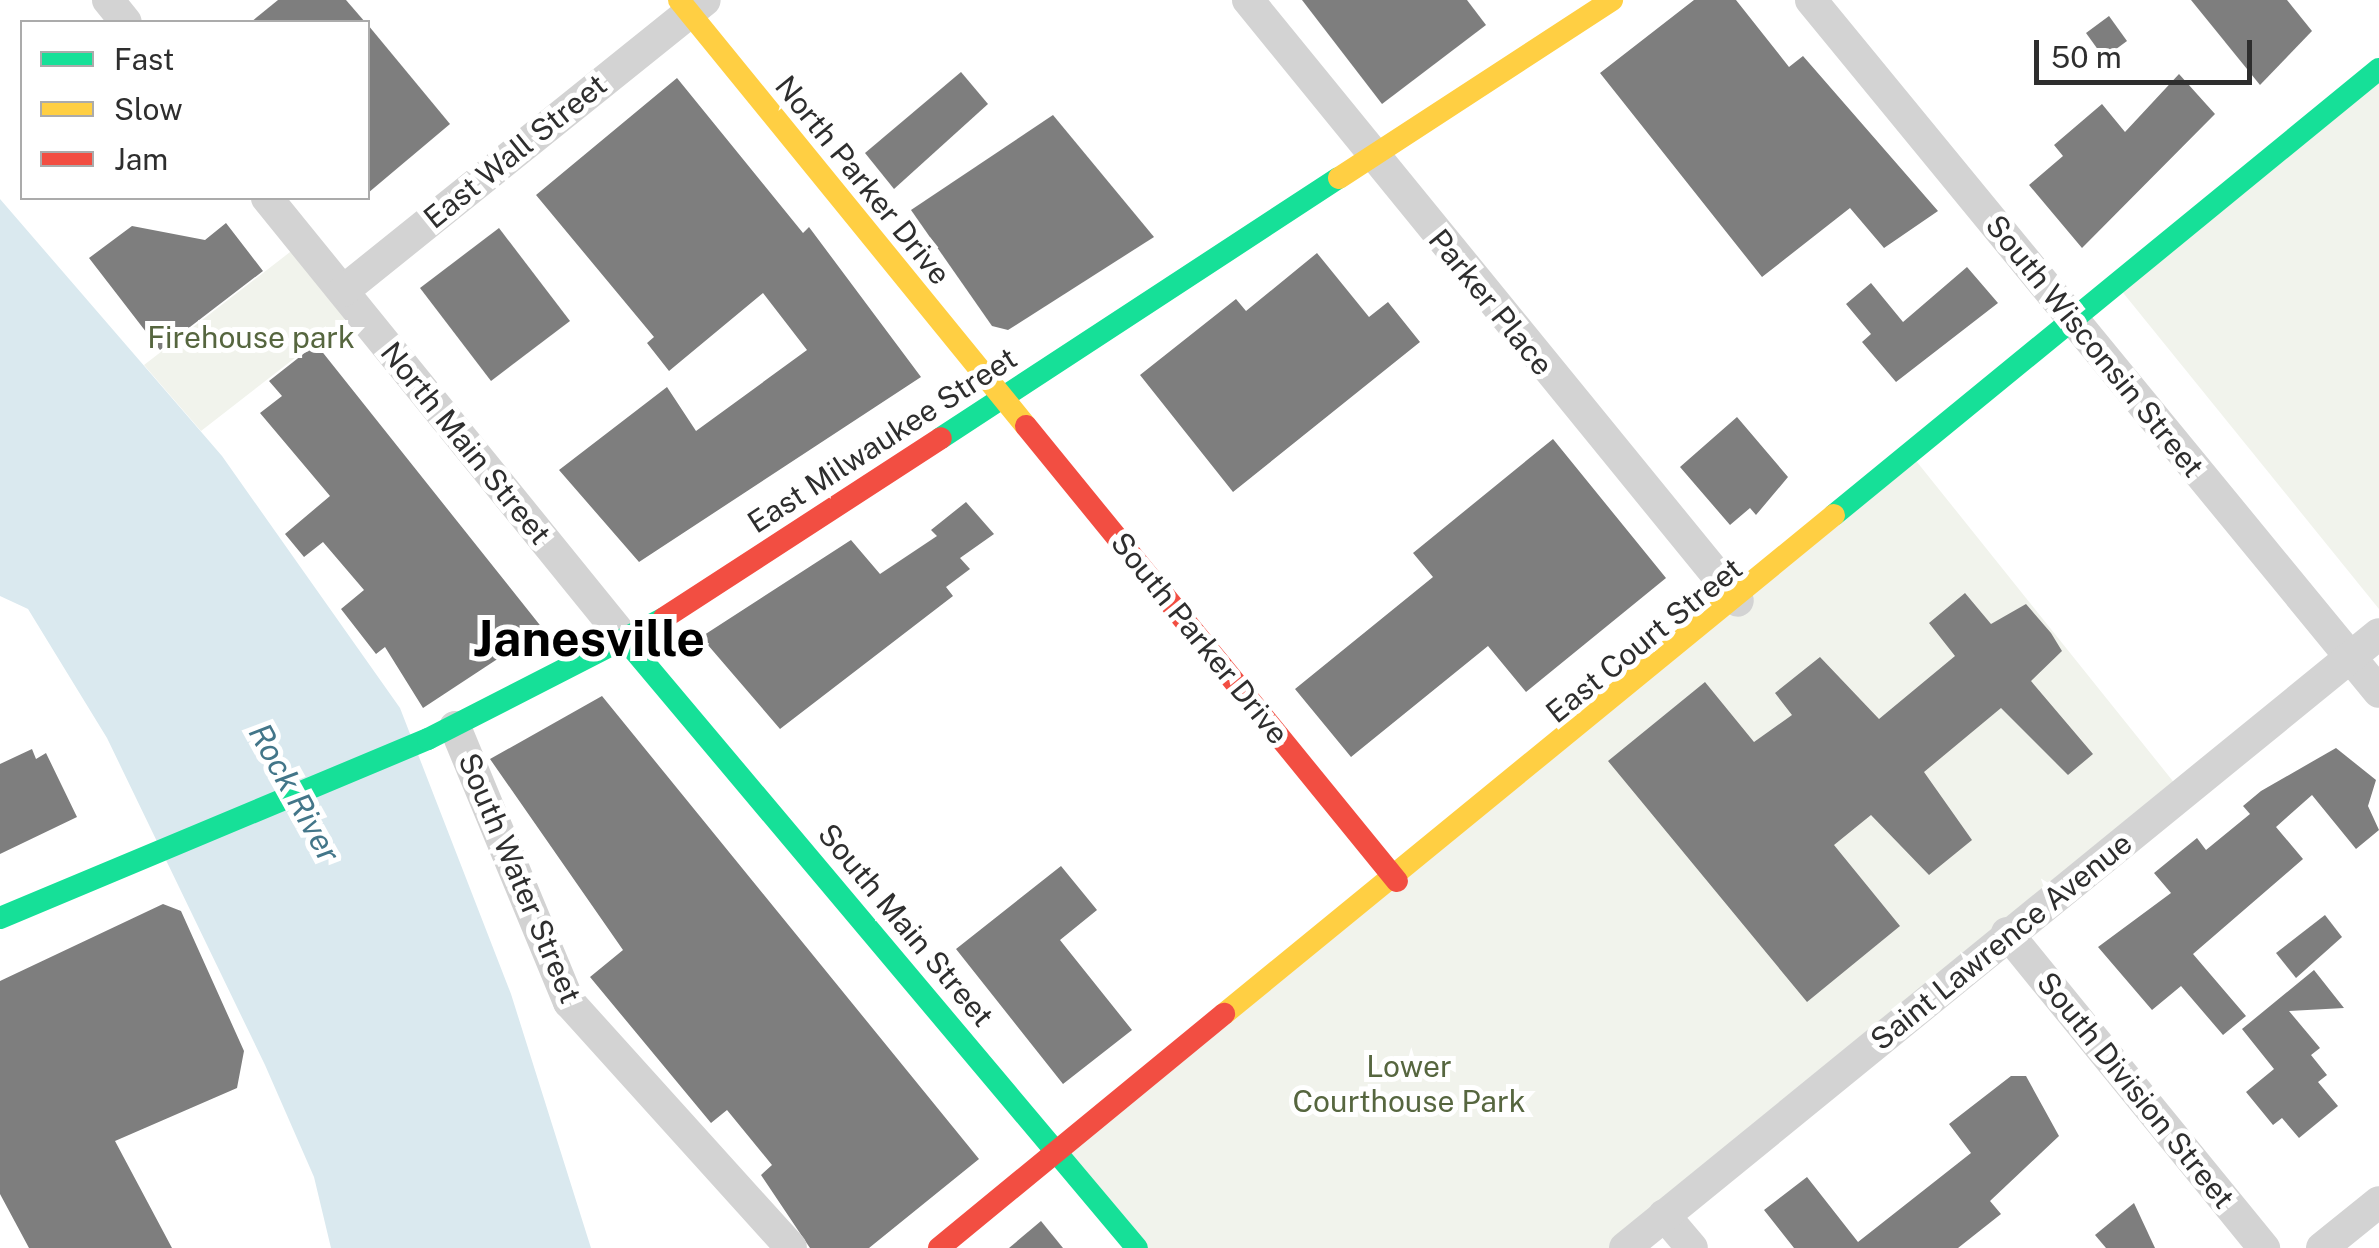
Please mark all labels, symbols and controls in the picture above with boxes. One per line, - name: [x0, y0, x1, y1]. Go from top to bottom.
- legend: [20, 20, 370, 200]
- scale bar: [2039, 20, 2256, 82]
- text: 50 m: [2051, 39, 2122, 75]
- text: Fast: [114, 41, 174, 77]
- street label: East Wall Street: [416, 66, 614, 236]
- street label: North Parker Drive: [768, 68, 958, 292]
- text: Slow: [114, 91, 183, 127]
- text: Jam: [114, 141, 168, 177]
- street label: South Wisconsin Street: [1978, 208, 2212, 484]
- street label: Parker Place: [1421, 222, 1561, 382]
- park label: Firehouse park: [147, 319, 355, 355]
- street label: North Main Street: [373, 335, 559, 551]
- street label: East Milwaukee Street: [741, 339, 1023, 541]
- street label: South Parker Drive: [1104, 525, 1296, 751]
- street label: East Court Street: [1539, 550, 1749, 730]
- district label: Janesville: [473, 608, 705, 668]
- water label: Rock River: [240, 717, 348, 869]
- street label: South Water Street: [451, 747, 589, 1009]
- street label: South Main Street: [811, 816, 1001, 1034]
- street label: Saint Lawrence Avenue: [1863, 825, 2139, 1057]
- street label: South Division Street: [2030, 965, 2242, 1215]
- park label: Lower Courthouse Park: [1292, 1048, 1526, 1118]

